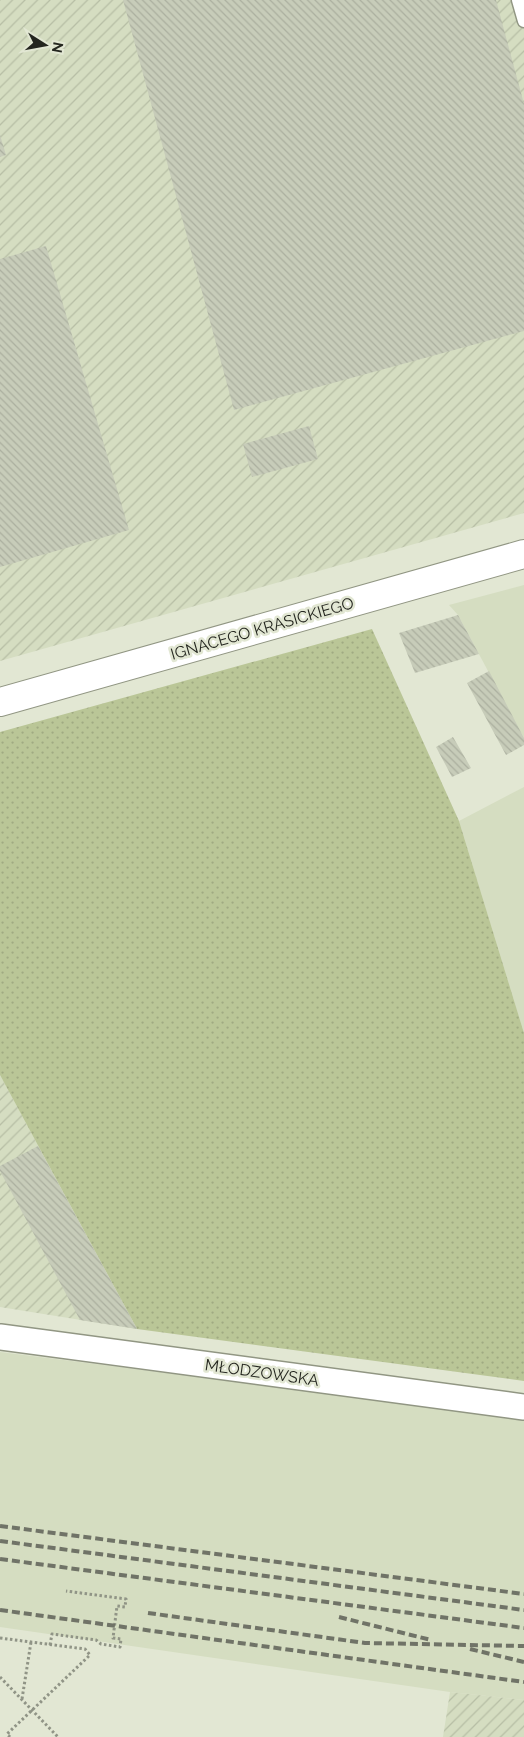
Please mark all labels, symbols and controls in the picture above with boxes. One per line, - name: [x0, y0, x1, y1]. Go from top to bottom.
- north arrow: [20, 20, 70, 70]
- text: N: [49, 41, 67, 54]
- street label: IGNACEGO KRASICKIEGO: [168, 593, 356, 664]
- street label: MŁODZOWSKA: [204, 1355, 320, 1390]

